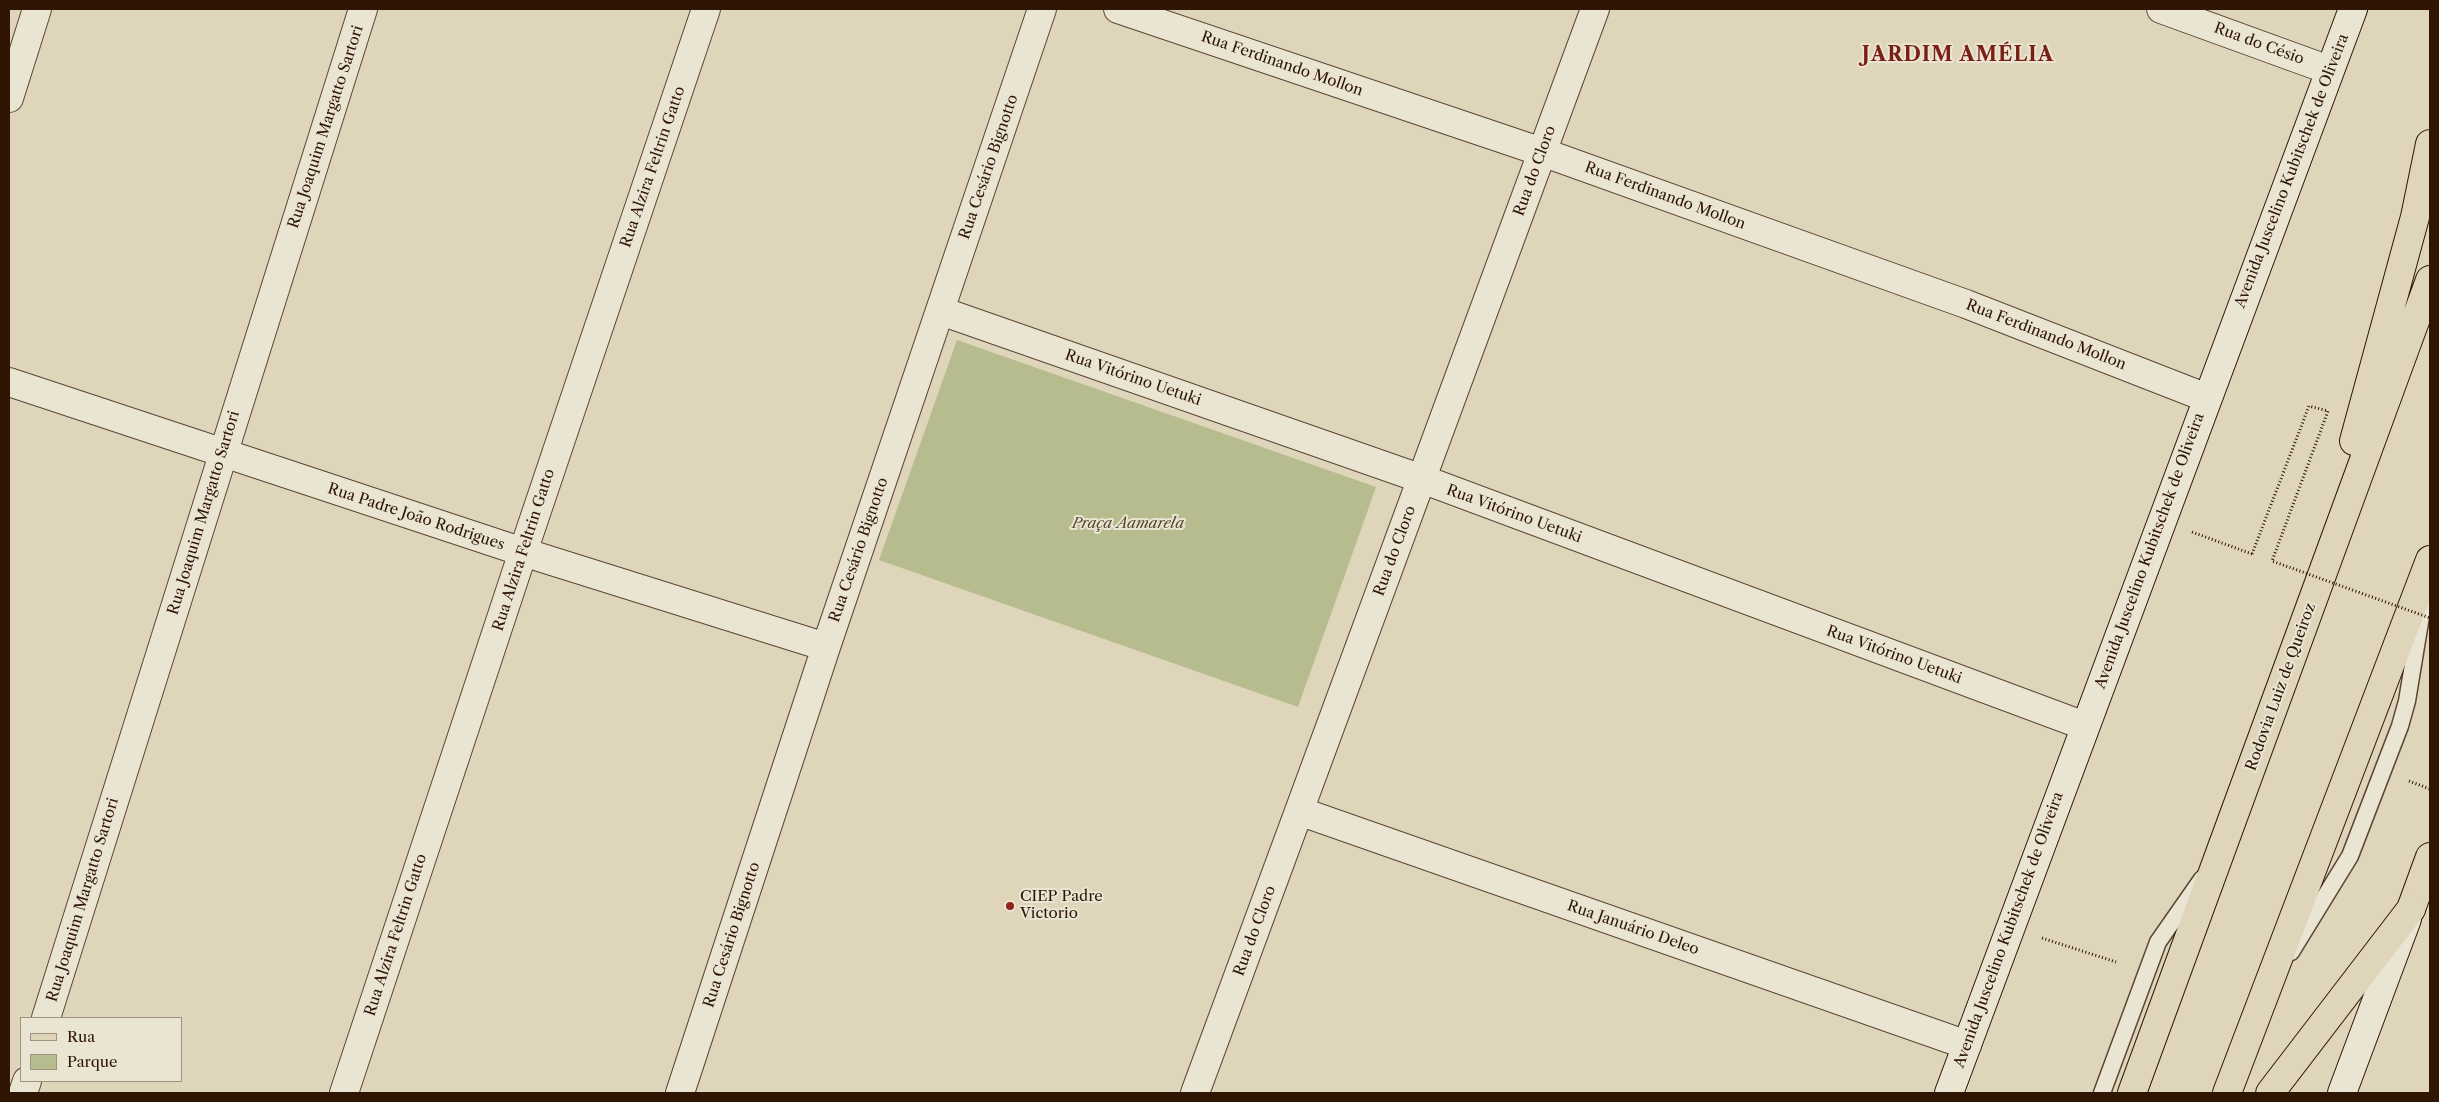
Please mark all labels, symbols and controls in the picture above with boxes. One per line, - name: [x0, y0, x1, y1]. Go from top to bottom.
- street label: Rua do Césio: [2211, 19, 2307, 69]
- street label: Rua Joaquim Margatto Sartori: [285, 23, 367, 231]
- street label: Rua Ferdinando Mollon: [1199, 28, 1365, 100]
- street label: Avenida Juscelino Kubitschek de Oliveira: [2231, 31, 2353, 311]
- district label: JARDIM AMÉLIA: [1860, 43, 2056, 67]
- street label: Rua Alzira Feltrin Gatto: [617, 84, 689, 250]
- street label: Rua Cesário Bignotto: [956, 92, 1022, 242]
- street label: Rua do Cloro: [1510, 123, 1560, 219]
- street label: Rua Ferdinando Mollon: [1582, 158, 1748, 234]
- street label: Rua Ferdinando Mollon: [1963, 296, 2129, 374]
- street label: Rua Vitórino Uetuki: [1063, 346, 1203, 410]
- street label: Rua Joaquim Margatto Sartori: [164, 409, 244, 617]
- street label: Avenida Juscelino Kubitschek de Oliveira: [2092, 411, 2208, 691]
- street label: Rua Alzira Feltrin Gatto: [489, 467, 559, 633]
- street label: Rua Cesário Bignotto: [826, 475, 892, 625]
- street label: Rua Padre João Rodrigues: [325, 480, 507, 554]
- street label: Rua Vitórino Uetuki: [1444, 481, 1584, 547]
- street label: Rua do Cloro: [1370, 503, 1420, 599]
- park label: Praça Aamarela: [1072, 515, 1184, 533]
- street label: Rodovia Luiz de Queiroz: [2242, 601, 2320, 773]
- street label: Rua Vitórino Uetuki: [1824, 622, 1964, 688]
- street label: Avenida Juscelino Kubitschek de Oliveira: [1951, 790, 2067, 1070]
- street label: Rua Joaquim Margatto Sartori: [43, 796, 123, 1004]
- street label: Rua Alzira Feltrin Gatto: [361, 852, 431, 1018]
- street label: Rua Cesário Bignotto: [700, 860, 764, 1010]
- street label: Rua do Cloro: [1230, 883, 1280, 979]
- place label: CIEP Padre Victorio: [1020, 888, 1103, 923]
- street label: Rua Januário Deleo: [1565, 897, 1701, 959]
- marker: CIEP Padre Victorio: [1004, 900, 1016, 912]
- legend: [20, 1017, 182, 1082]
- text: Rua: [67, 1027, 95, 1046]
- text: Parque: [67, 1052, 117, 1071]

